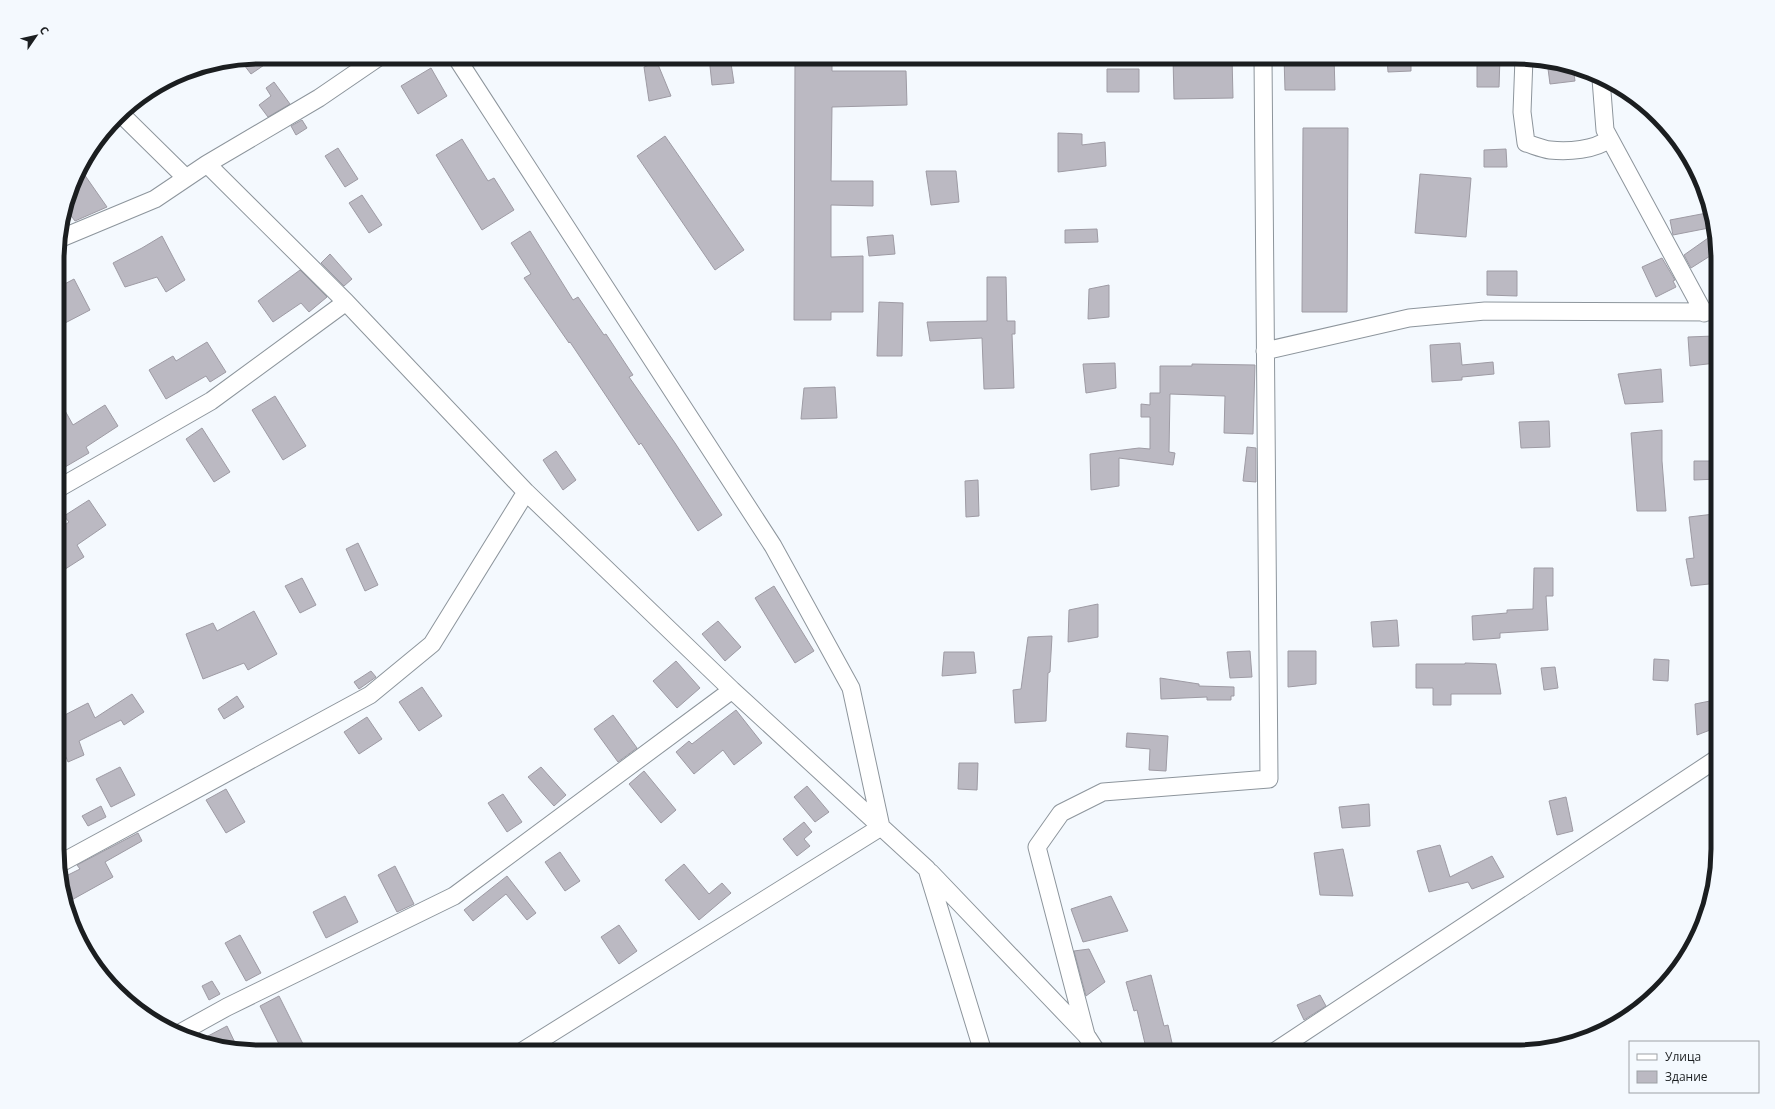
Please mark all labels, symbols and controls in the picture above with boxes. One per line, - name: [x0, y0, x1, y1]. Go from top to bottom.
- north arrow: [16, 16, 56, 56]
- text: С: [37, 23, 53, 37]
- legend: [1629, 1041, 1759, 1093]
- text: Улица: [1665, 1048, 1701, 1065]
- text: Здание: [1665, 1068, 1708, 1085]

